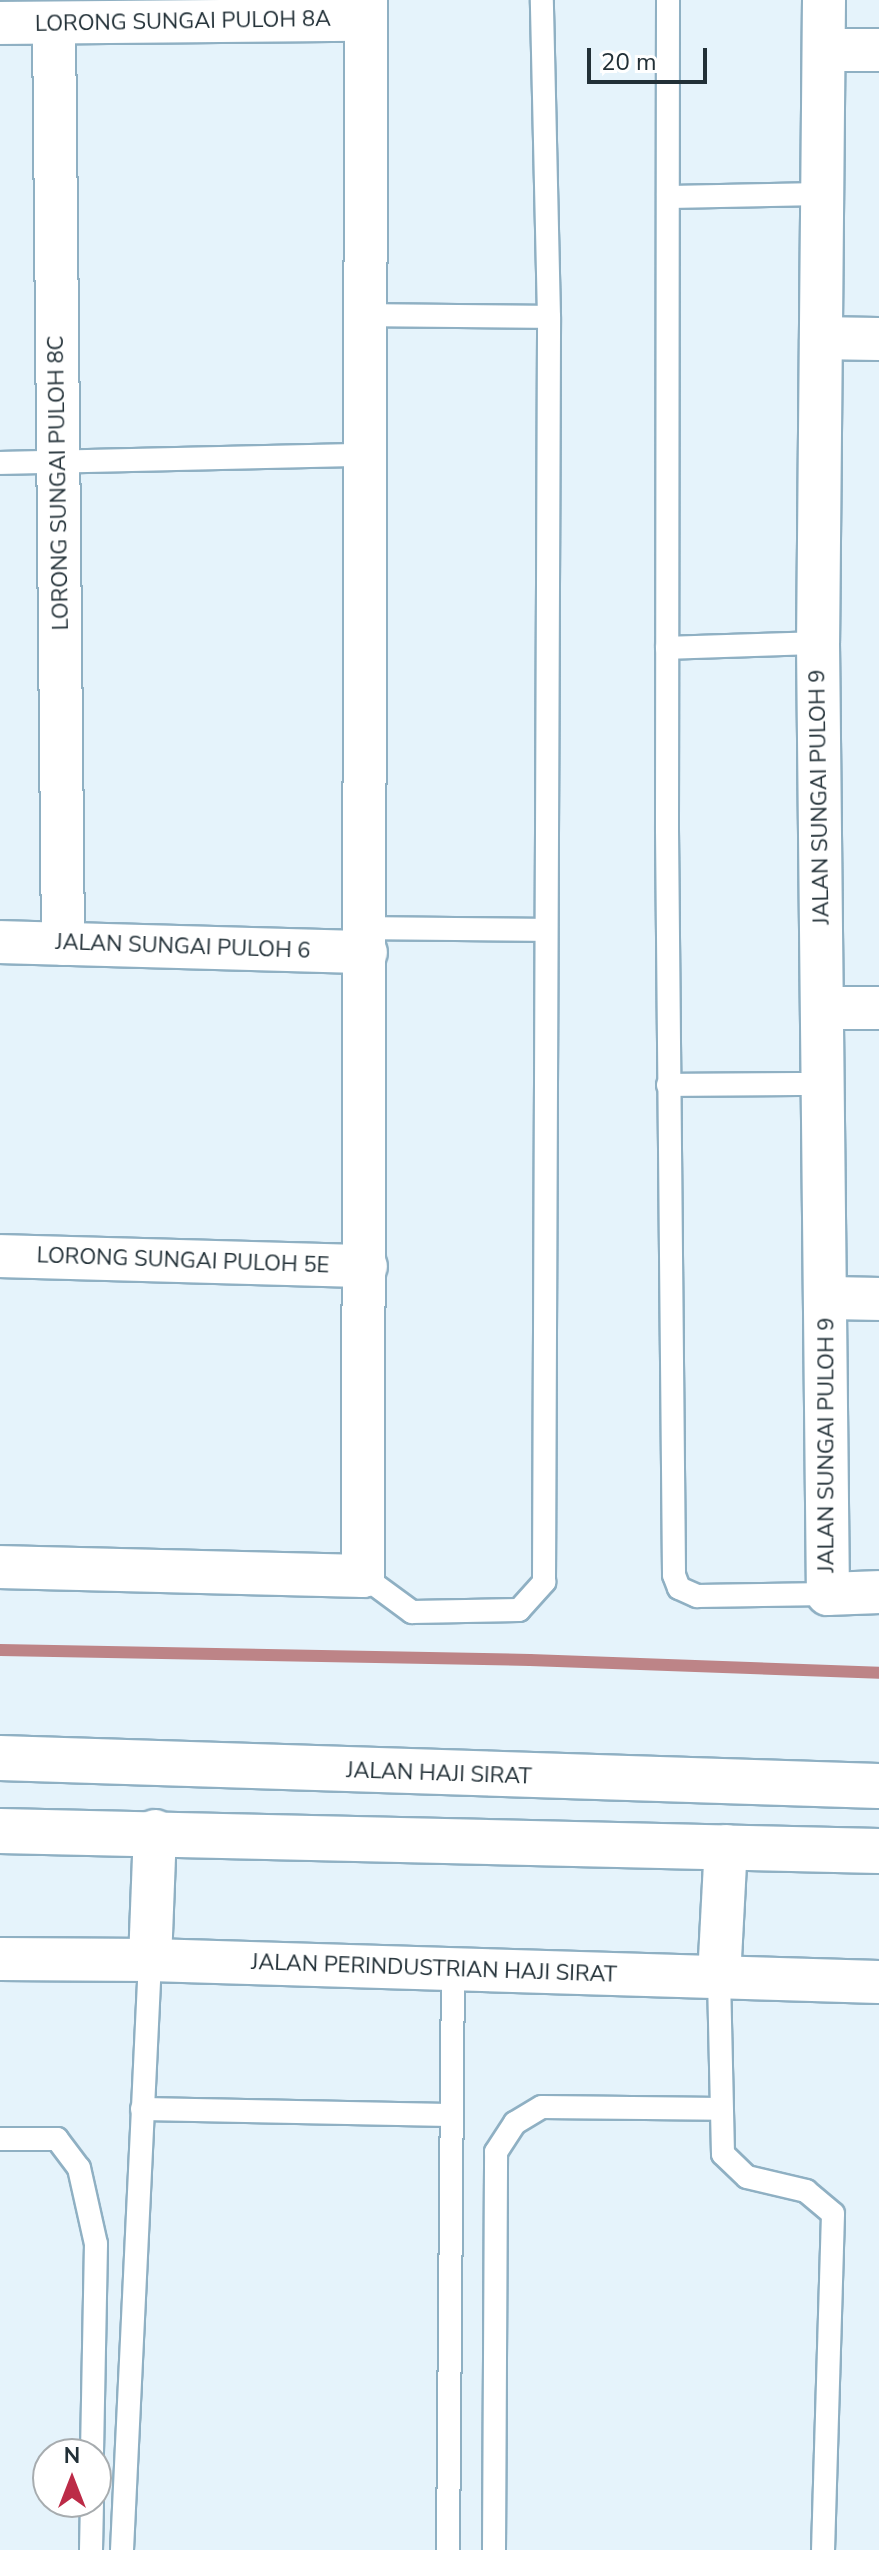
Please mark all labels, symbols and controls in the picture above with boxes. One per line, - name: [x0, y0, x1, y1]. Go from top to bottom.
- street label: LORONG SUNGAI PULOH 8A: [35, 6, 331, 38]
- scale bar: [591, 32, 711, 82]
- text: 20 m: [601, 46, 657, 78]
- street label: LORONG SUNGAI PULOH 8C: [43, 335, 75, 631]
- street label: JALAN SUNGAI PULOH 9: [805, 669, 835, 925]
- street label: JALAN SUNGAI PULOH 6: [55, 929, 311, 965]
- street label: LORONG SUNGAI PULOH 5E: [36, 1243, 330, 1279]
- street label: JALAN SUNGAI PULOH 9: [814, 1317, 840, 1573]
- street label: JALAN HAJI SIRAT: [346, 1758, 532, 1790]
- street label: JALAN PERINDUSTRIAN HAJI SIRAT: [251, 1949, 617, 1989]
- north arrow: [32, 2438, 112, 2518]
- text: N: [64, 2441, 80, 2471]

